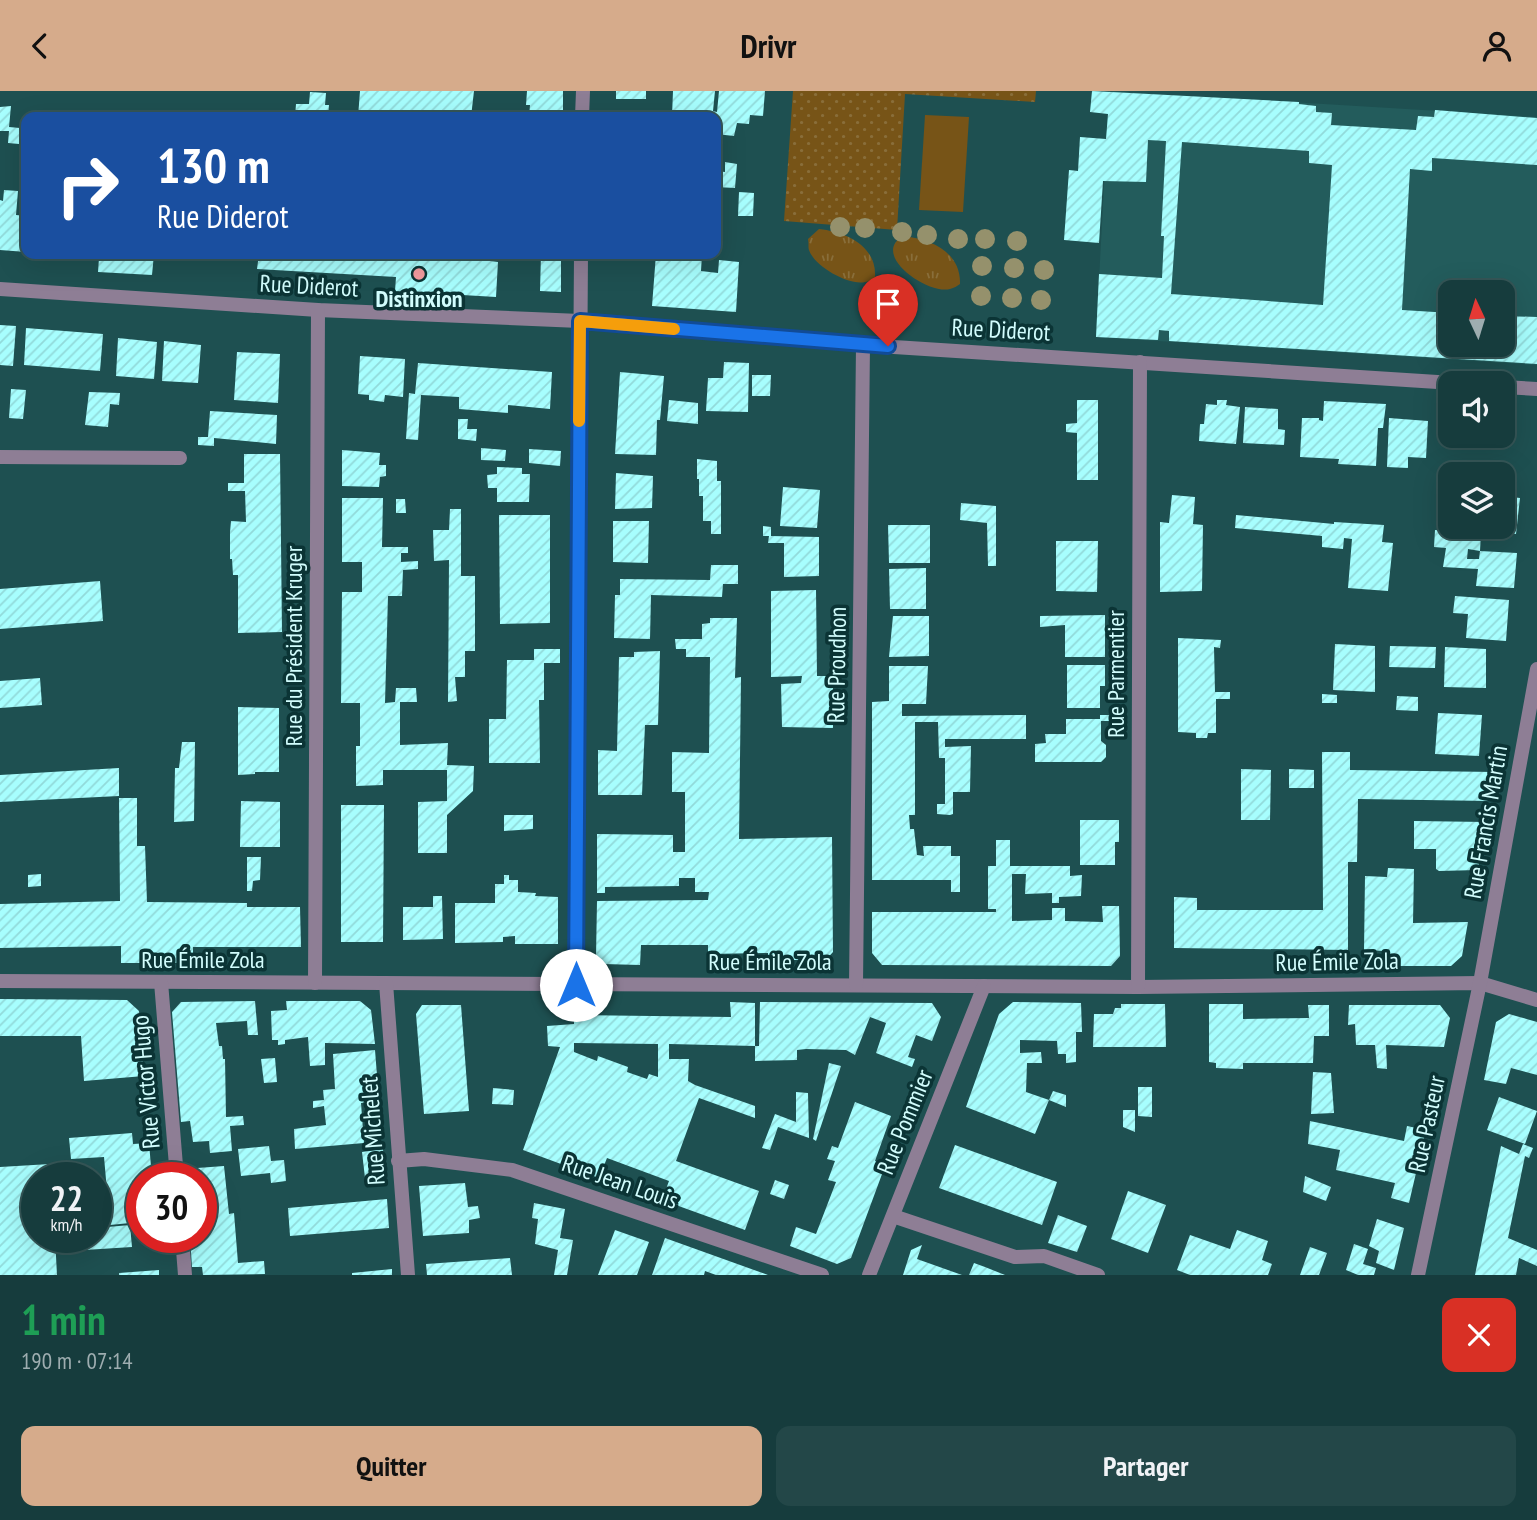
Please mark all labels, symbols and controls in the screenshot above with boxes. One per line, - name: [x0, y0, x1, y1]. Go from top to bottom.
- text: Drivr: [741, 25, 796, 67]
- icon: back: [21, 27, 59, 65]
- icon: person: [1478, 27, 1516, 65]
- text: 130 m: [157, 133, 270, 197]
- icon: right: [42, 140, 133, 231]
- text: Rue Diderot: [157, 195, 288, 237]
- marker: Distinxion: [411, 266, 427, 282]
- street label: Rue Diderot: [259, 267, 359, 304]
- pin: [858, 274, 918, 346]
- north arrow: [1438, 280, 1516, 357]
- map controls: [1438, 280, 1515, 539]
- place label: Distinxion: [375, 283, 463, 314]
- icon: arrive: [869, 285, 907, 323]
- street label: Rue Diderot: [951, 311, 1051, 348]
- button: sound: [1438, 371, 1515, 448]
- button: layers: [1438, 462, 1515, 539]
- street label: Rue du Président Kruger: [278, 545, 309, 746]
- street label: Rue Proudhon: [820, 607, 853, 723]
- street label: Rue Parmentier: [1100, 610, 1131, 738]
- street label: Rue Francis Martin: [1457, 743, 1514, 901]
- street label: Rue Émile Zola: [141, 944, 265, 975]
- street label: Rue Émile Zola: [1275, 945, 1399, 978]
- street label: Rue Émile Zola: [708, 946, 832, 977]
- position arrow: [539, 948, 613, 1022]
- street label: Rue Victor Hugo: [124, 1014, 167, 1150]
- street label: Rue Pommier: [869, 1064, 940, 1179]
- street label: Rue Pasteur: [1401, 1072, 1452, 1175]
- street label: Rue Michelet: [353, 1075, 392, 1186]
- street label: Rue Jean Louis: [558, 1147, 682, 1216]
- speed limit sign: 30: [126, 1162, 217, 1253]
- text: 22: [50, 1175, 83, 1221]
- text: km/h: [51, 1213, 82, 1236]
- text: 1 min: [21, 1292, 106, 1347]
- button: close: [1442, 1298, 1516, 1372]
- text: 190 m · 07:14: [21, 1346, 133, 1375]
- button: Quitter: [21, 1426, 762, 1506]
- button: Partager: [776, 1426, 1516, 1506]

